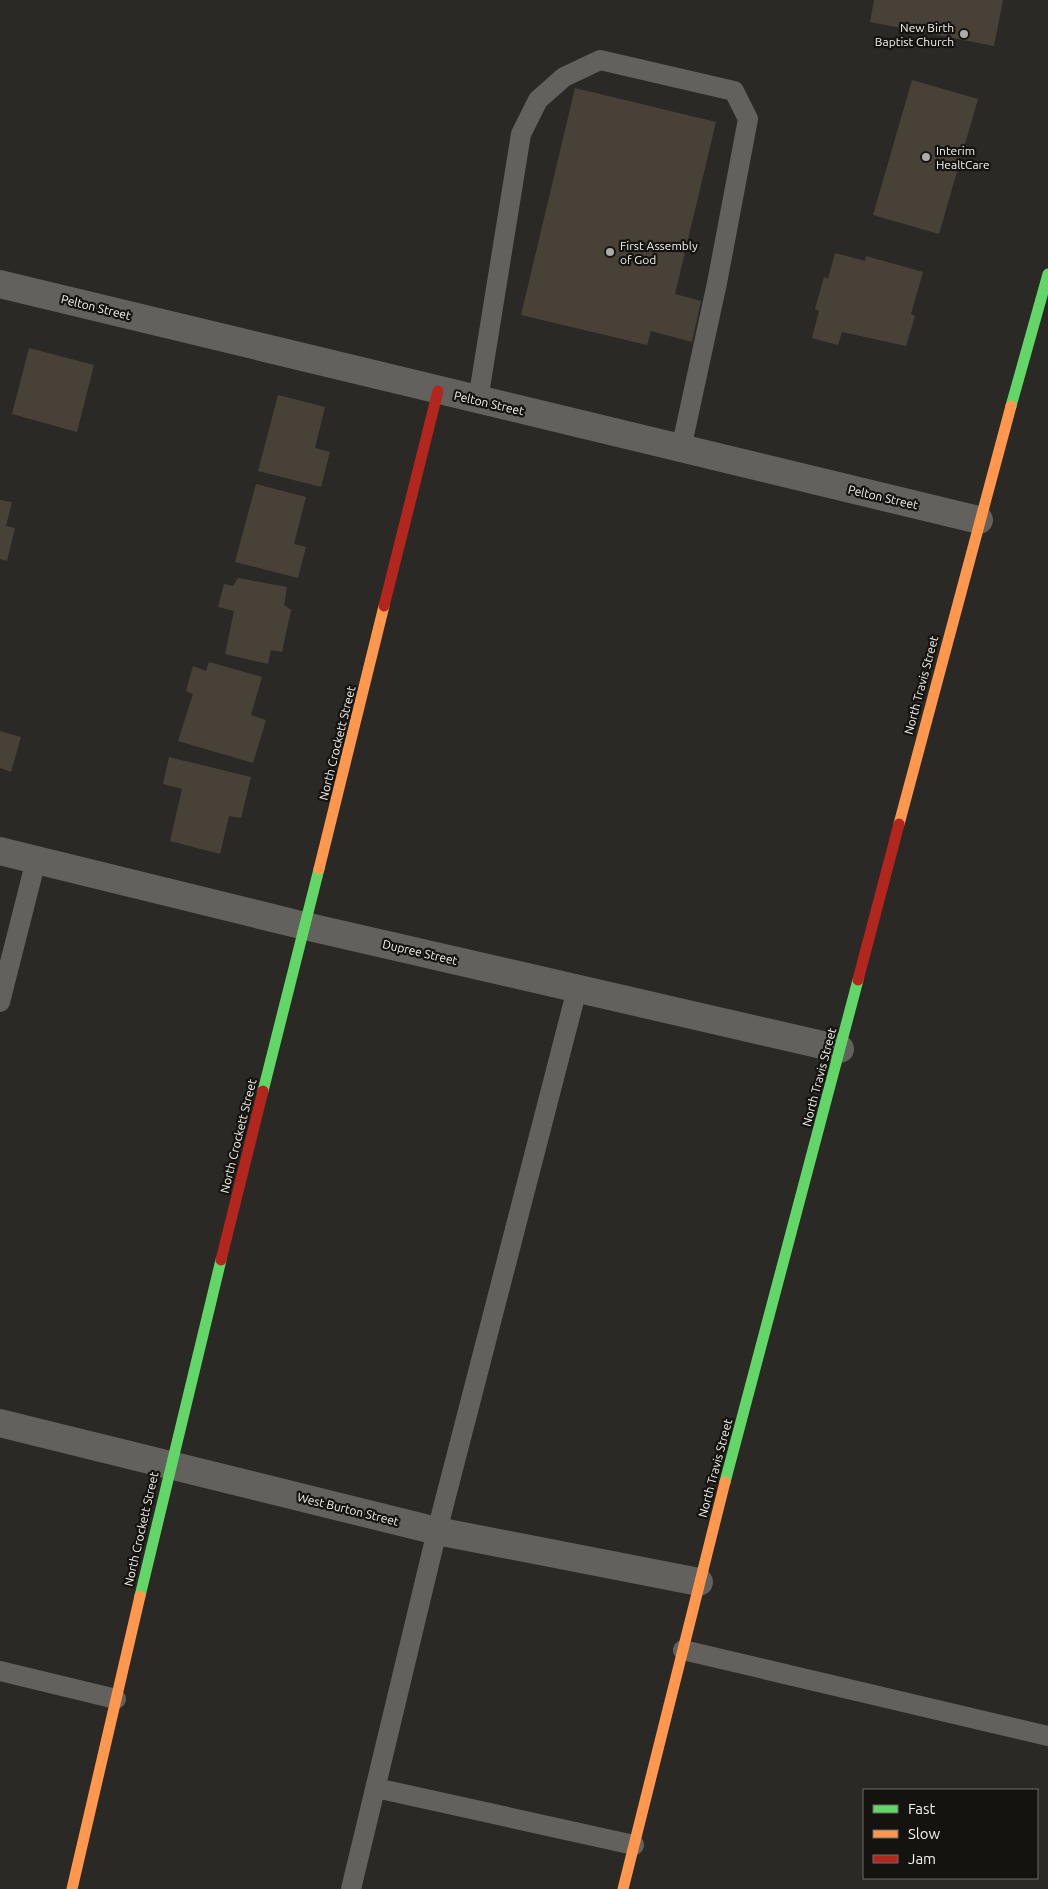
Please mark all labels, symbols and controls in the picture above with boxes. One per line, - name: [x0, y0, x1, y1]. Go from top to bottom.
- place label: New Birth Baptist Church: [875, 21, 954, 48]
- marker: New Birth Baptist Church: [958, 28, 970, 40]
- place label: Interim HealtCare: [936, 144, 990, 171]
- marker: Interim HealtCare: [920, 151, 932, 163]
- place label: First Assembly of God: [620, 239, 698, 266]
- marker: First Assembly of God: [604, 246, 616, 258]
- street label: Pelton Street: [60, 292, 133, 322]
- street label: Pelton Street: [453, 389, 526, 417]
- street label: Pelton Street: [847, 483, 920, 511]
- street label: North Travis Street: [902, 634, 941, 736]
- street label: North Crockett Street: [317, 684, 358, 801]
- street label: Dupree Street: [381, 937, 459, 967]
- street label: North Travis Street: [800, 1026, 839, 1128]
- street label: North Crockett Street: [218, 1077, 259, 1194]
- street label: North Travis Street: [696, 1417, 735, 1519]
- street label: North Crockett Street: [121, 1470, 161, 1588]
- street label: West Burton Street: [296, 1490, 400, 1528]
- legend: [863, 1789, 1038, 1879]
- text: Fast: [908, 1800, 936, 1817]
- text: Slow: [908, 1825, 941, 1842]
- text: Jam: [908, 1850, 936, 1867]

